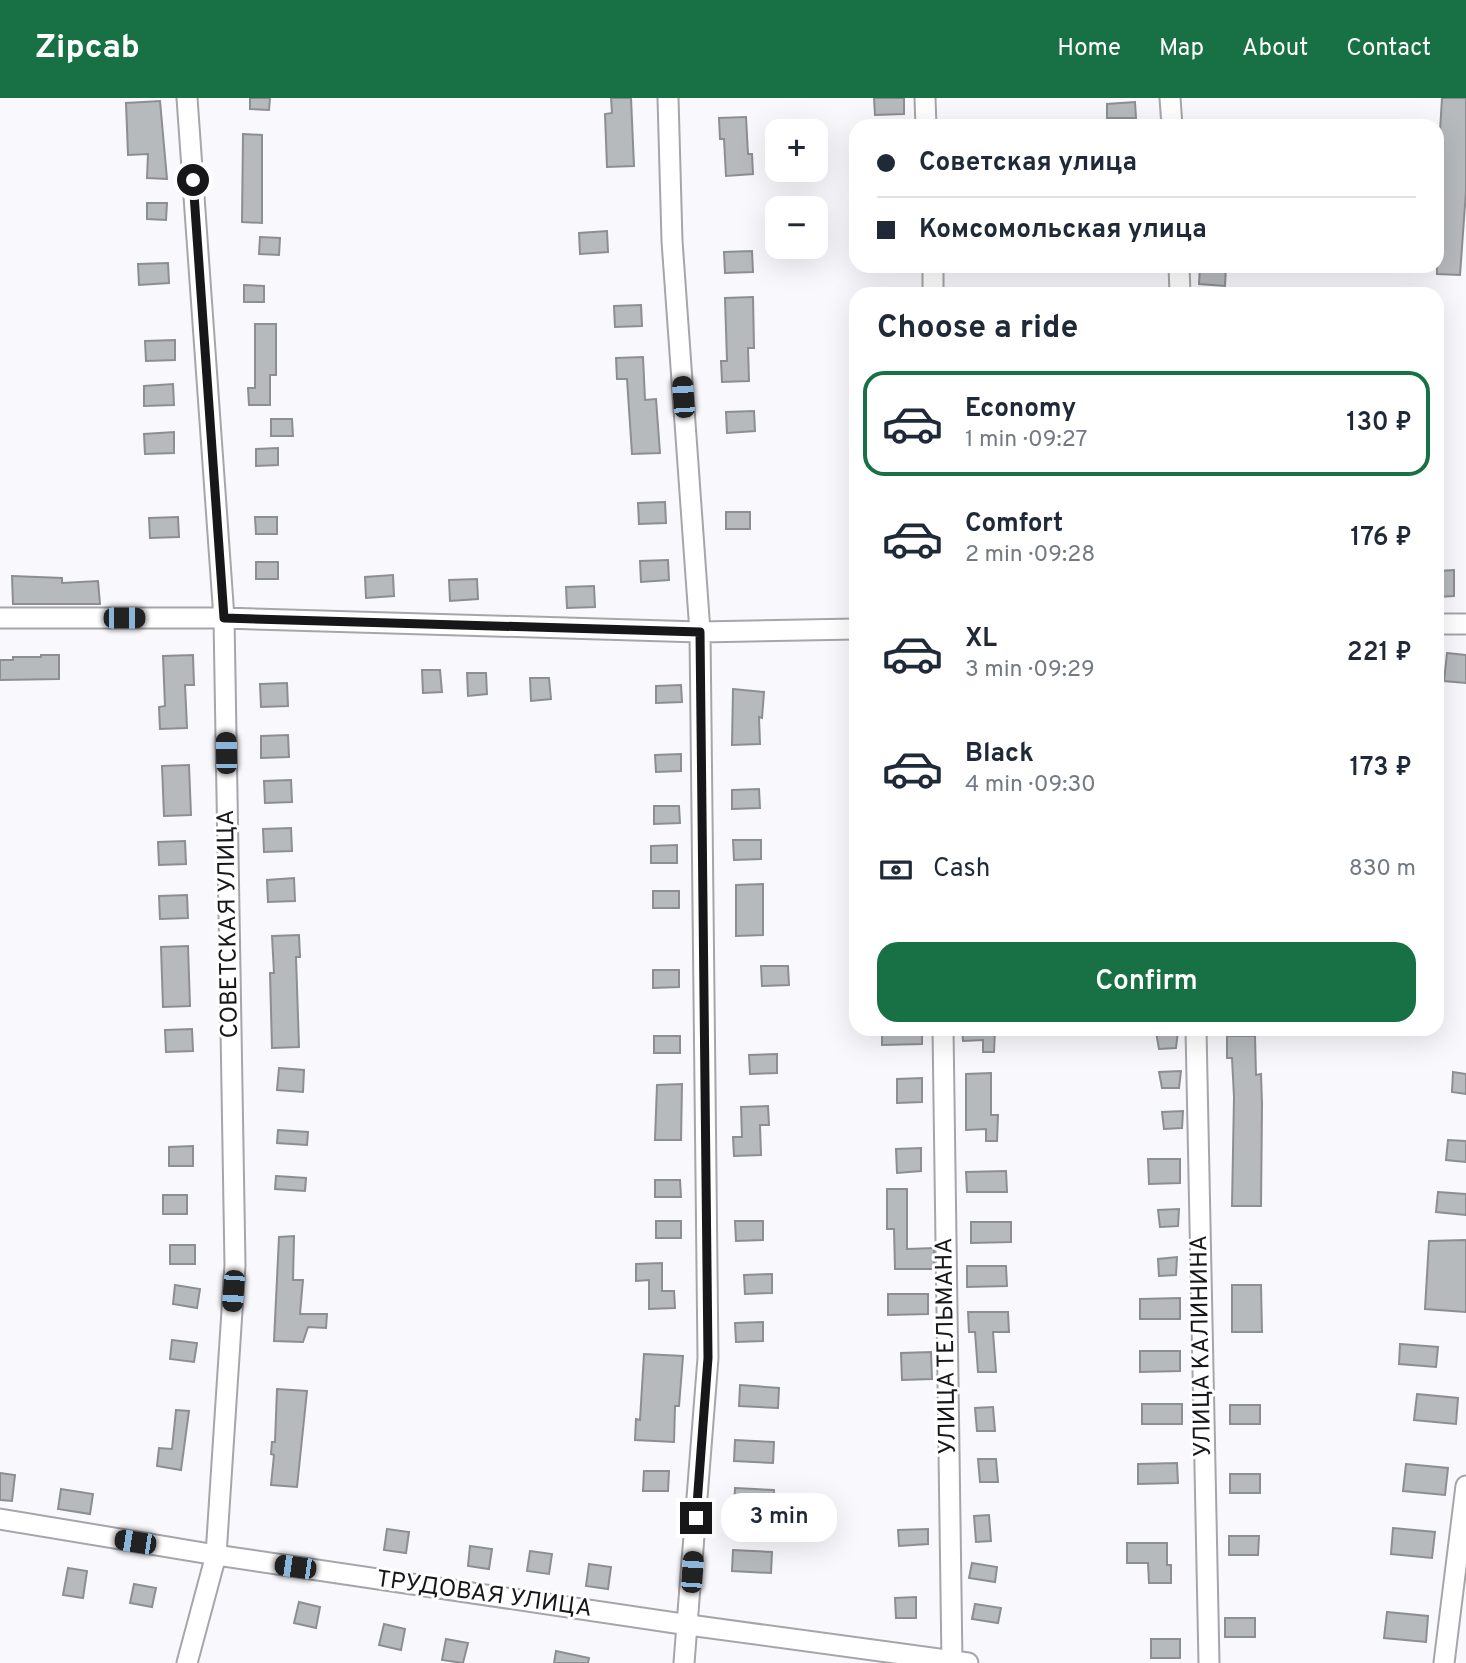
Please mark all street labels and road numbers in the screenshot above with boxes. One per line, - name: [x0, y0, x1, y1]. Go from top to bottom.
- street label: СОВЕТСКАЯ УЛИЦА: [212, 809, 246, 1039]
- street label: УЛИЦА КАЛИНИНА: [1185, 1235, 1219, 1457]
- street label: УЛИЦА ТЕЛЬМАНА: [930, 1237, 964, 1455]
- street label: ТРУДОВАЯ УЛИЦА: [374, 1565, 594, 1625]

